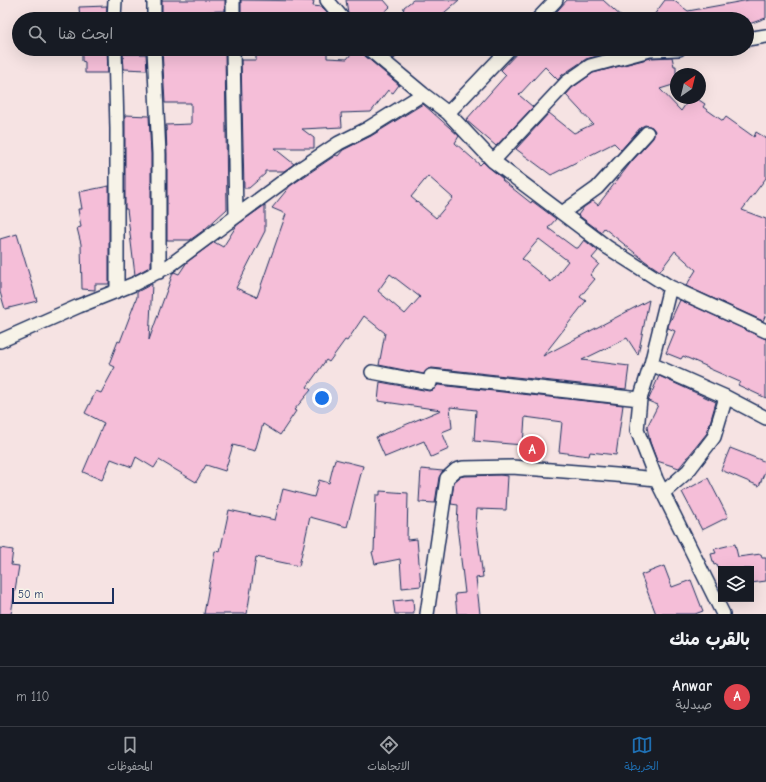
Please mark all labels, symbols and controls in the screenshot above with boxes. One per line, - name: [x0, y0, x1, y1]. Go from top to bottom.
- search box: [12, 12, 754, 56]
- icon: search: [26, 23, 48, 45]
- text: ابحث هنا: [58, 25, 113, 43]
- north arrow: [670, 68, 706, 104]
- your location: [312, 388, 332, 408]
- pin: A: [519, 434, 545, 464]
- map controls: [718, 566, 754, 602]
- button: layers: [718, 566, 754, 602]
- scale bar: [12, 586, 114, 605]
- text: 50 m: [18, 588, 43, 601]
- text: بالقرب منك: [669, 630, 750, 649]
- text: Anwar: [673, 677, 712, 695]
- text: 110 m: [16, 689, 49, 704]
- text: A: [733, 689, 741, 704]
- text: صيدلية: [675, 697, 712, 712]
- tab: المحفوظات: [107, 734, 153, 776]
- tab: الاتجاهات: [367, 734, 410, 776]
- tab: الخريطة: [624, 734, 659, 776]

